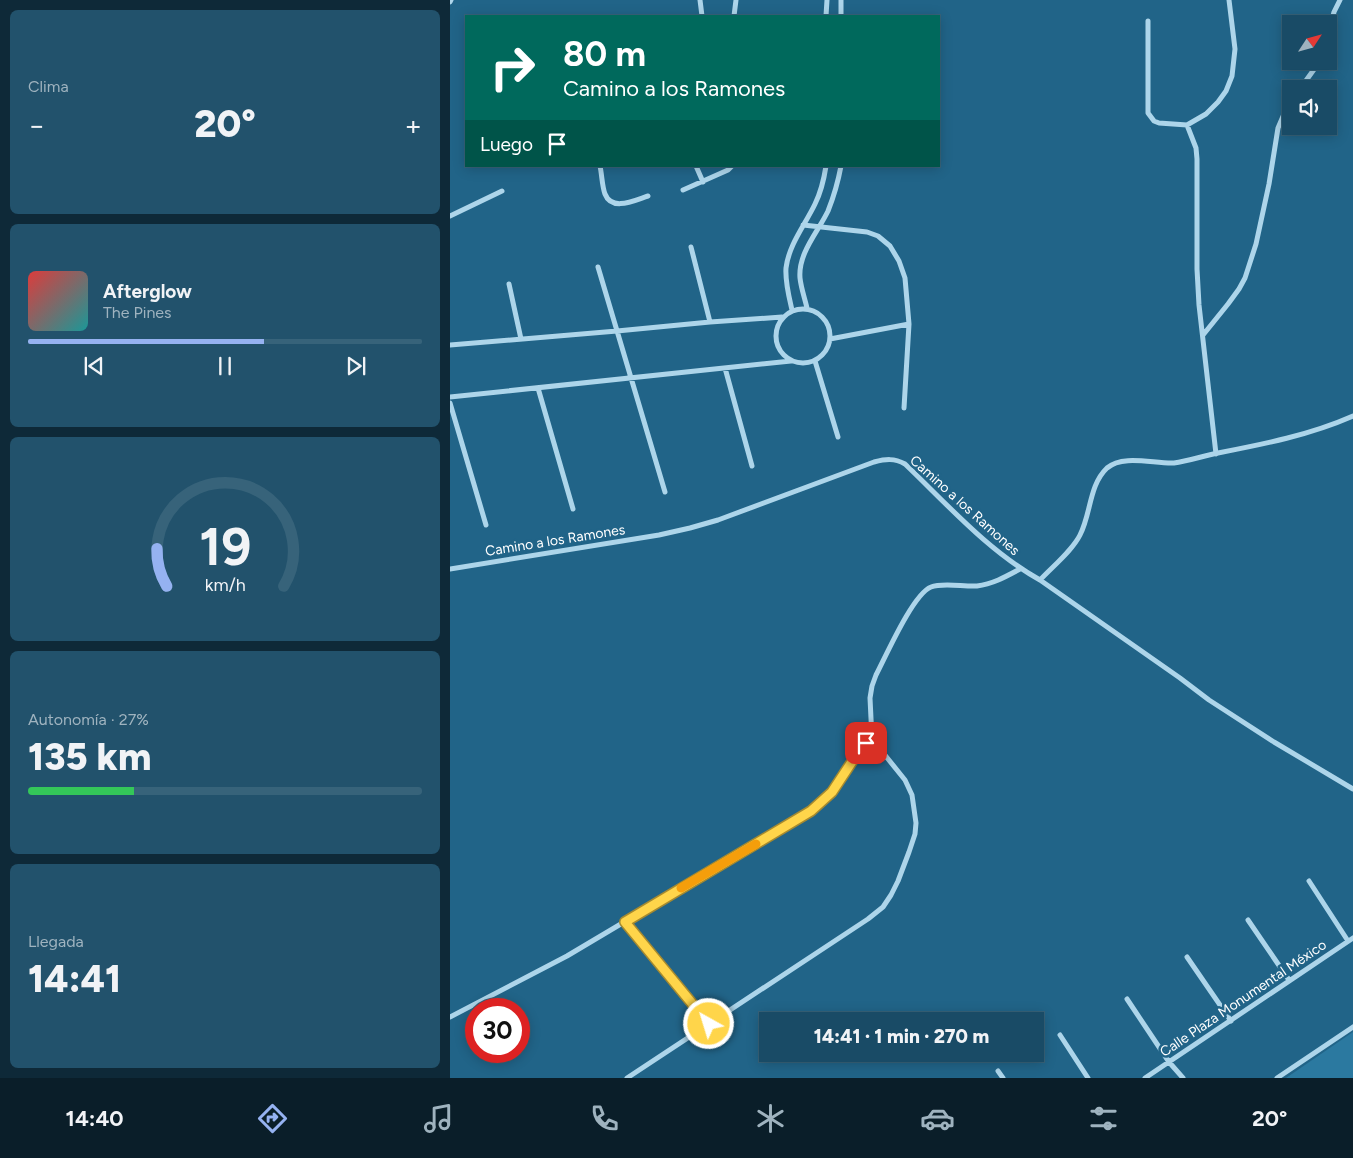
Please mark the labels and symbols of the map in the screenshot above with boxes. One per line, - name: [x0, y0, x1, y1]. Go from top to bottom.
- north arrow: [1282, 15, 1338, 70]
- street label: Camino a los Ramones: [906, 452, 1023, 559]
- street label: Camino a los Ramones: [484, 521, 626, 560]
- pin: [845, 722, 887, 764]
- street label: Calle Plaza Monumental México: [1157, 936, 1330, 1061]
- position arrow: [682, 997, 734, 1049]
- speed limit sign: 30: [465, 998, 530, 1063]

